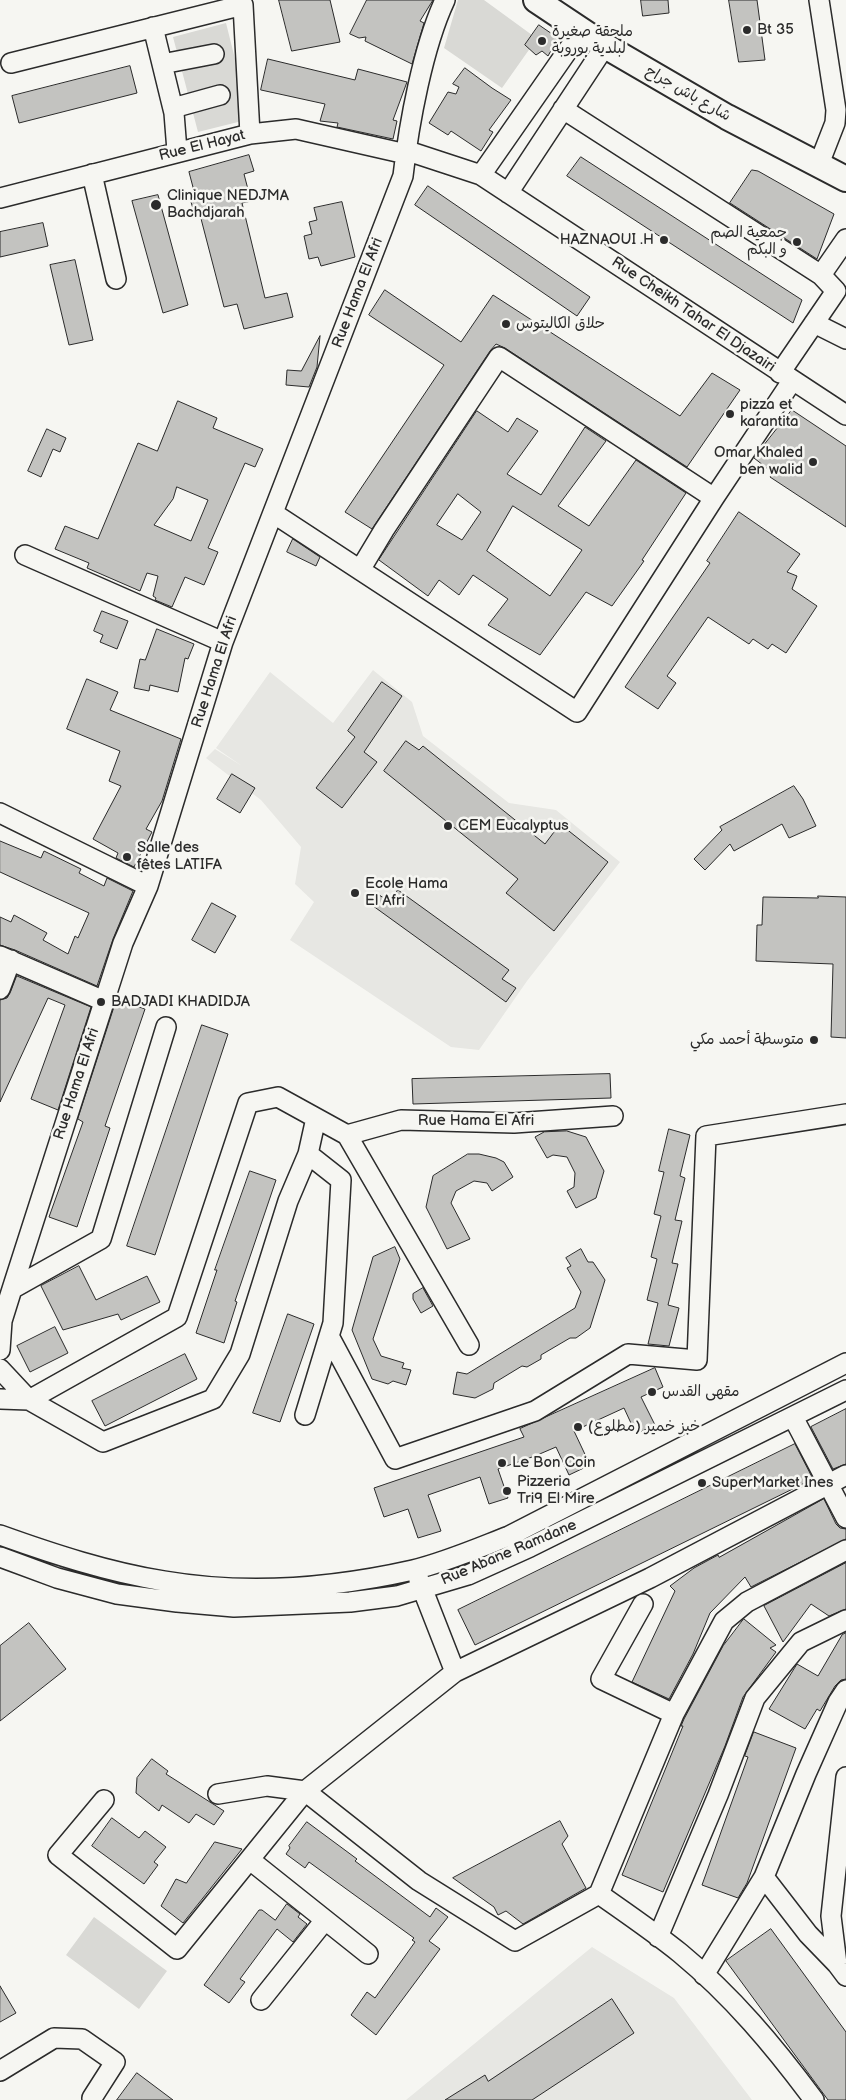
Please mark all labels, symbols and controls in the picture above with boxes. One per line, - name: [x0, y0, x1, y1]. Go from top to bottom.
- place label: Bt 35: [757, 21, 794, 39]
- place label: ملحقة صغيرة لبلدية بوروبة: [552, 23, 633, 58]
- marker: Bt 35: [741, 24, 753, 36]
- marker: ملحقة صغيرة لبلدية بوروبة: [536, 35, 548, 47]
- street label: شارع باش جراح: [642, 62, 734, 126]
- street label: Rue El Hayat: [157, 127, 247, 165]
- place label: Clinique NEDJMA Bachdjarah: [167, 187, 289, 222]
- marker: Clinique NEDJMA Bachdjarah: [149, 198, 163, 212]
- place label: جمعية الصم و البكم: [710, 224, 787, 259]
- place label: HAZNAOUI .H: [560, 231, 654, 249]
- marker: HAZNAOUI .H: [658, 234, 670, 246]
- street label: Rue Hama El Afri: [329, 235, 387, 351]
- marker: جمعية الصم و البكم: [791, 236, 803, 248]
- street label: Rue Cheikh Tahar El Djazairi: [608, 253, 778, 377]
- place label: حلاق الكاليتوس: [516, 315, 605, 333]
- marker: حلاق الكاليتوس: [500, 318, 512, 330]
- place label: pizza et karantita: [740, 396, 798, 431]
- marker: pizza et karantita: [724, 408, 736, 420]
- place label: Omar Khaled ben walid: [714, 444, 803, 479]
- marker: Omar Khaled ben walid: [807, 456, 819, 468]
- street label: Rue Hama El Afri: [188, 614, 242, 730]
- place label: CEM Eucalyptus: [458, 817, 569, 835]
- marker: CEM Eucalyptus: [442, 820, 454, 832]
- place label: Salle des fêtes LATIFA: [137, 839, 222, 874]
- marker: Salle des fêtes LATIFA: [121, 851, 133, 863]
- place label: Ecole Hama El Afri: [365, 875, 448, 910]
- marker: Ecole Hama El Afri: [349, 887, 361, 899]
- place label: BADJADI KHADIDJA: [111, 993, 250, 1011]
- marker: BADJADI KHADIDJA: [95, 996, 107, 1008]
- street label: Rue Hama El Afri: [50, 1026, 104, 1142]
- place label: متوسطة أحمد مكي: [690, 1031, 804, 1049]
- marker: متوسطة أحمد مكي: [808, 1034, 820, 1046]
- street label: Rue Hama El Afri: [418, 1112, 534, 1130]
- place label: مقهى القدس: [662, 1383, 739, 1401]
- marker: مقهى القدس: [646, 1386, 658, 1398]
- place label: خبز خمير (مطلوع): [588, 1418, 700, 1436]
- marker: خبز خمير (مطلوع): [572, 1421, 584, 1433]
- place label: Le Bon Coin: [512, 1454, 596, 1472]
- marker: Le Bon Coin: [496, 1457, 508, 1469]
- place label: Pizzeria Tri9 El Mire: [517, 1473, 595, 1508]
- place label: SuperMarket Ines: [712, 1474, 833, 1492]
- marker: SuperMarket Ines: [696, 1477, 708, 1489]
- marker: Pizzeria Tri9 El Mire: [501, 1485, 513, 1497]
- street label: Rue Abane Ramdane: [439, 1516, 579, 1590]

